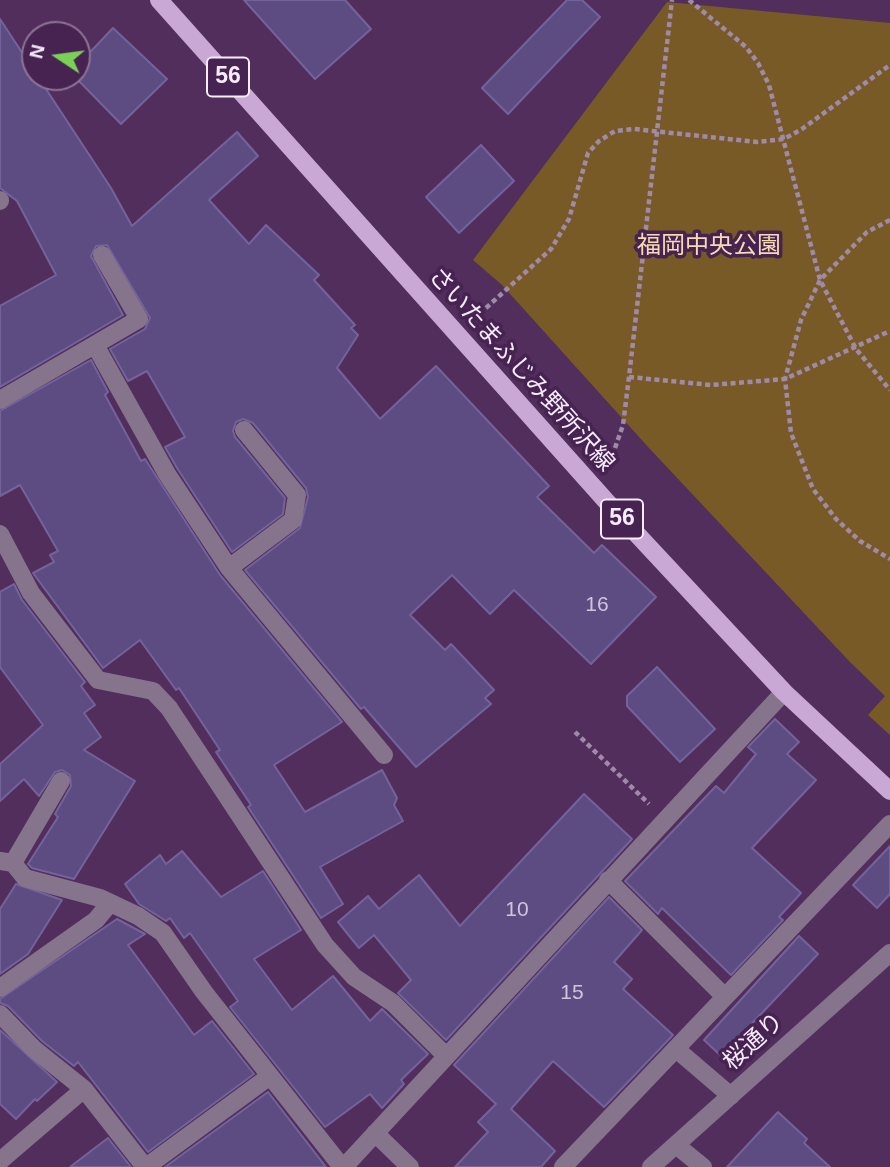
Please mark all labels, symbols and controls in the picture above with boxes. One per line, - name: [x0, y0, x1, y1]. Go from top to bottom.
- north arrow: [21, 21, 91, 91]
- text: N: [25, 43, 49, 61]
- road number: 56: [207, 58, 249, 96]
- park label: 福岡中央公園: [637, 232, 781, 260]
- street label: さいたまふじみ野所沢線: [422, 262, 620, 478]
- road number: 56: [601, 499, 643, 538]
- house number: 16: [585, 592, 609, 618]
- house number: 10: [505, 897, 529, 923]
- house number: 15: [560, 980, 584, 1006]
- street label: 桜通り: [718, 1007, 790, 1077]

